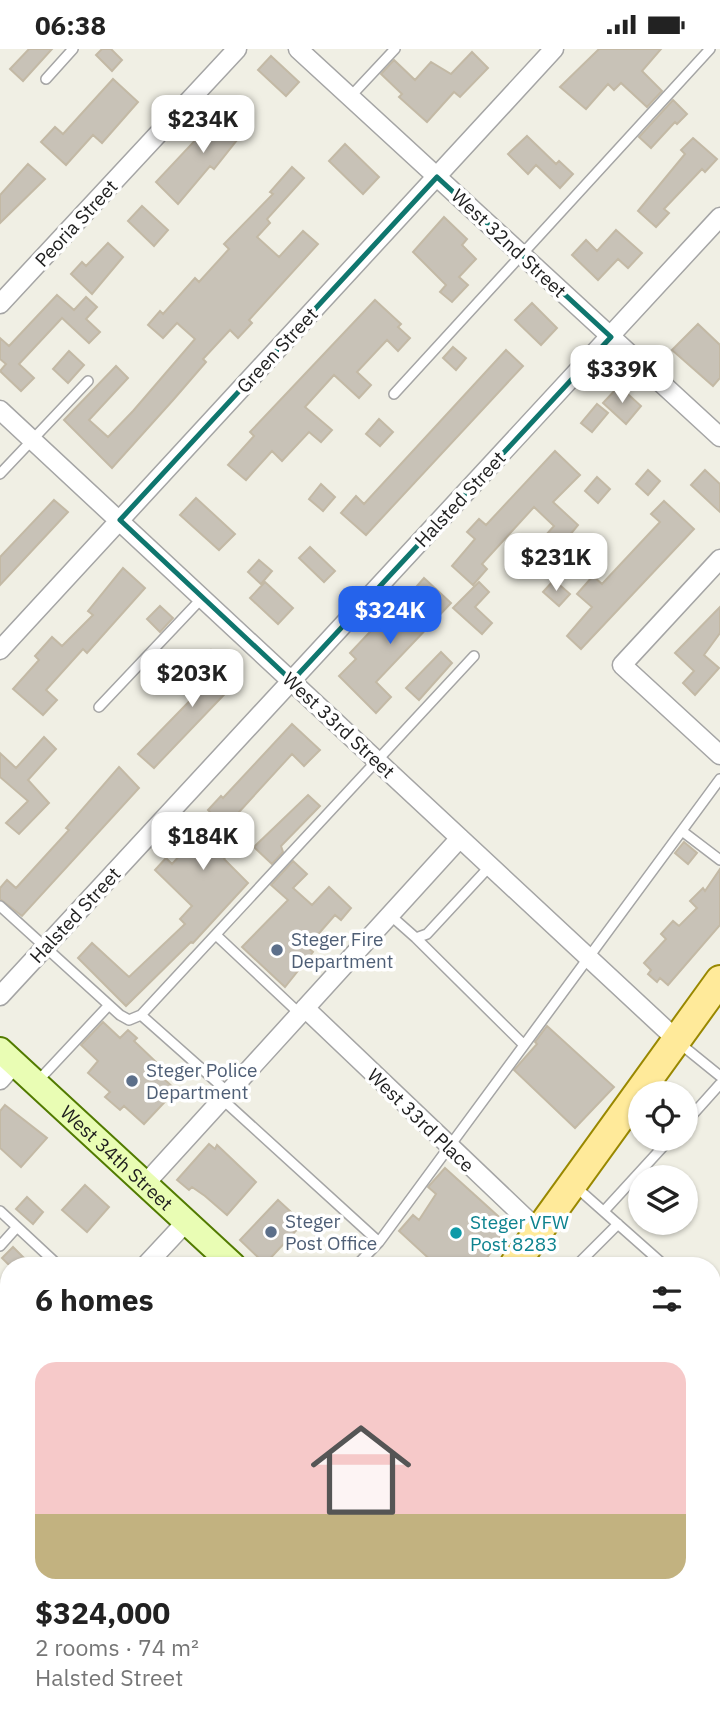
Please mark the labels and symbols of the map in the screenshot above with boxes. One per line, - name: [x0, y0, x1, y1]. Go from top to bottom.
- pin: $234K: [154, 95, 252, 155]
- street label: Peoria Street: [29, 174, 123, 272]
- street label: West 32nd Street: [446, 184, 572, 302]
- street label: Green Street: [231, 302, 323, 398]
- pin: $339K: [573, 345, 671, 405]
- street label: Halsted Street: [409, 446, 511, 552]
- pin: $231K: [507, 533, 605, 593]
- pin: $324K: [341, 587, 439, 646]
- pin: $203K: [143, 649, 241, 709]
- street label: West 33rd Street: [278, 667, 400, 783]
- pin: $184K: [154, 813, 252, 872]
- street label: Halsted Street: [24, 862, 126, 968]
- place label: Steger Fire Department: [291, 927, 394, 973]
- marker: Steger Fire Department: [269, 942, 285, 958]
- place label: Steger Police Department: [146, 1058, 257, 1104]
- street label: West 33rd Place: [363, 1063, 479, 1177]
- marker: Steger Police Department: [124, 1073, 140, 1089]
- street label: West 34th Street: [56, 1100, 178, 1216]
- place label: Steger Post Office: [285, 1209, 377, 1255]
- place label: Steger VFW Post 8283: [470, 1210, 569, 1256]
- marker: Steger Post Office: [263, 1224, 279, 1240]
- marker: Steger VFW Post 8283: [448, 1225, 464, 1241]

